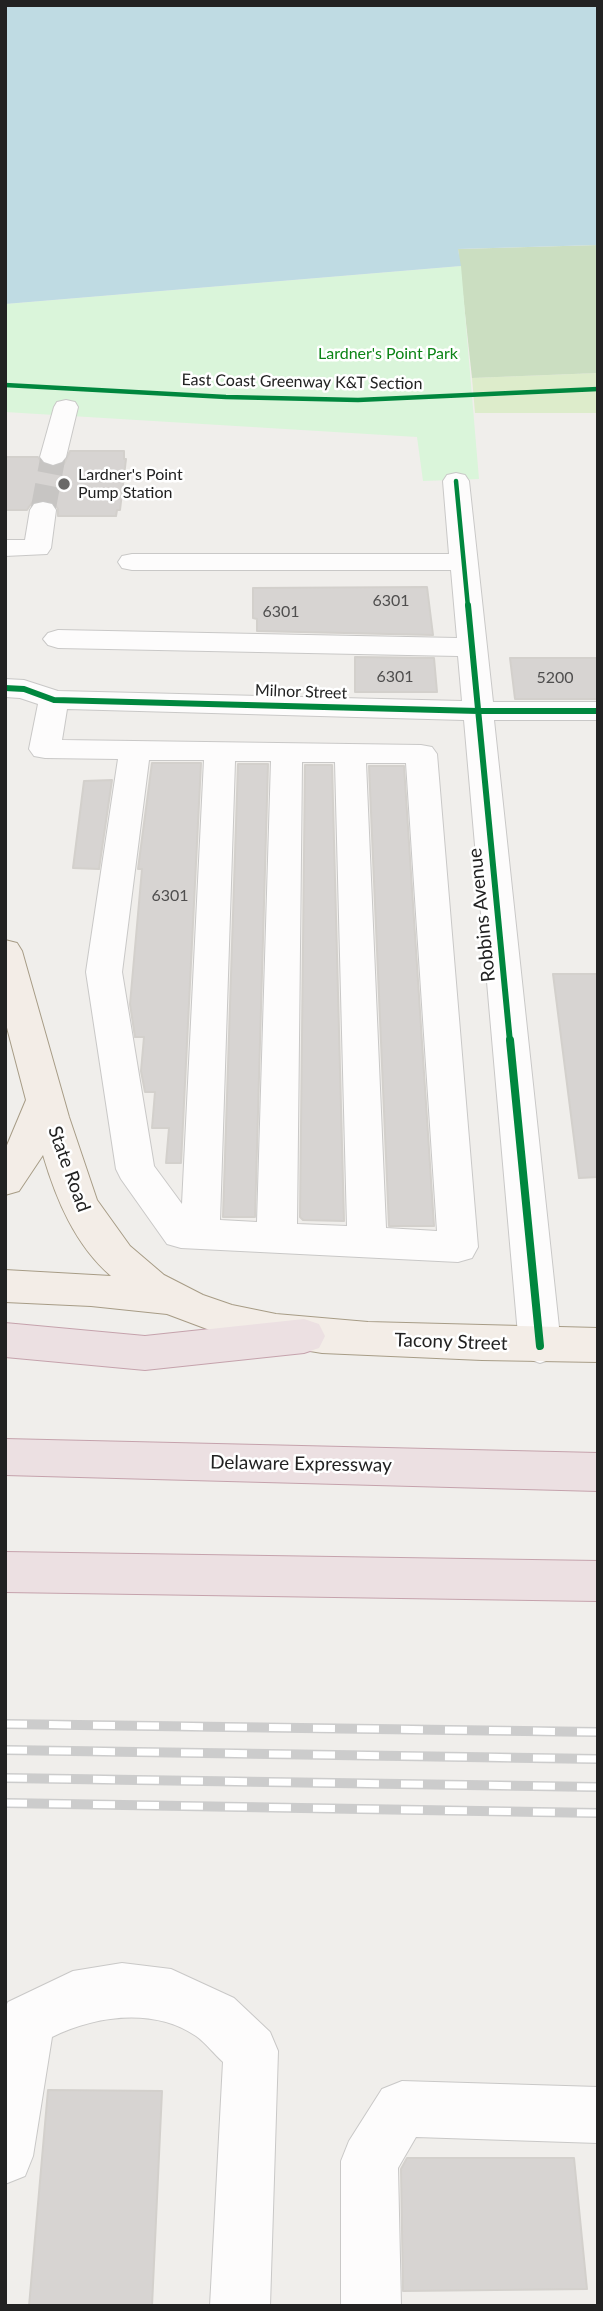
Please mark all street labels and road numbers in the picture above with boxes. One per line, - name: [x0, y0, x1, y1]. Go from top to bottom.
- street label: East Coast Greenway K&T Section: [181, 370, 423, 394]
- street label: Milnor Street: [254, 681, 348, 703]
- street label: Robbins Avenue: [464, 847, 500, 983]
- street label: State Road: [43, 1123, 95, 1215]
- street label: Tacony Street: [394, 1329, 508, 1355]
- street label: Delaware Expressway: [210, 1451, 392, 1477]

